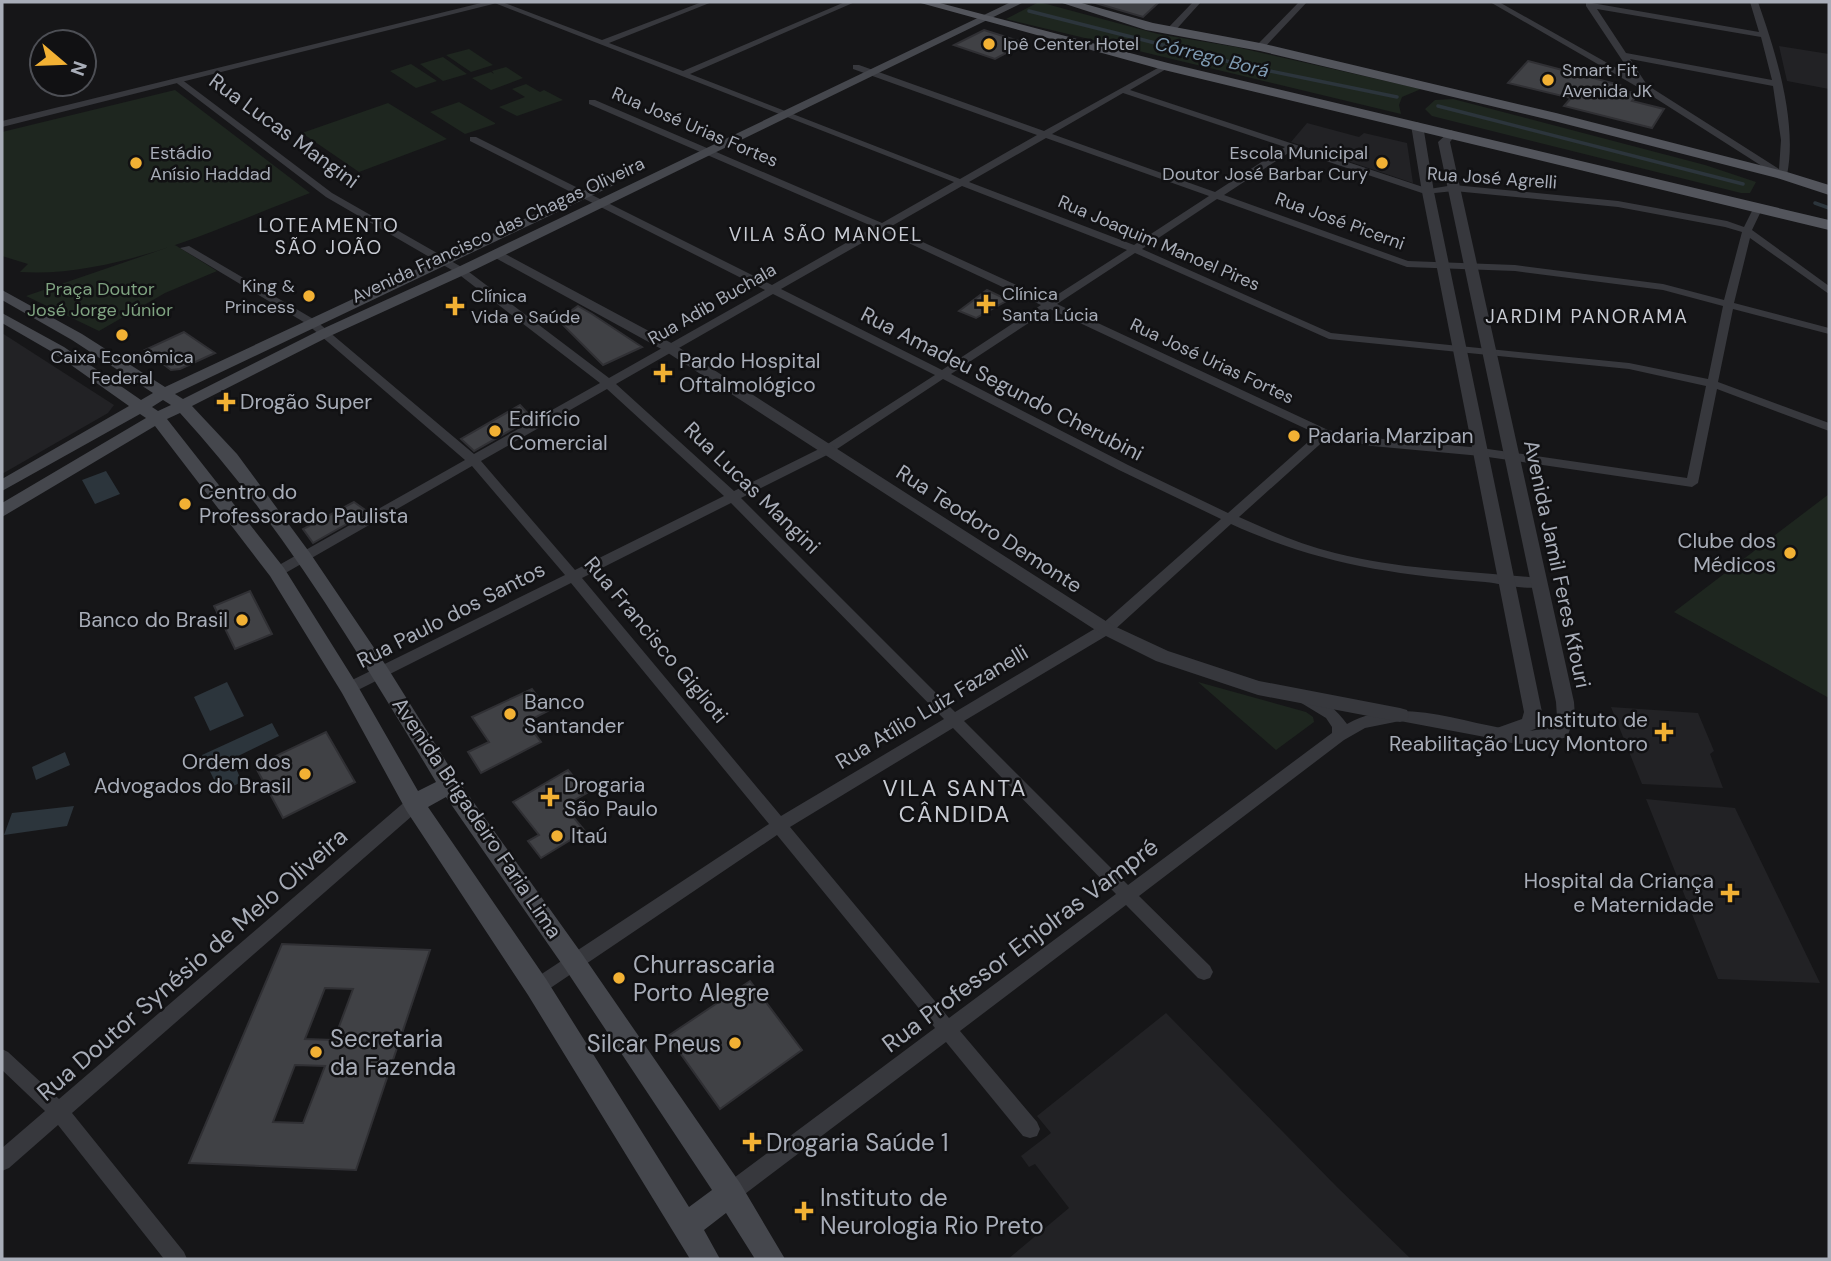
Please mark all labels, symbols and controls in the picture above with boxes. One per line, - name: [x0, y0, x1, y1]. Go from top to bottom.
- north arrow: [28, 28, 98, 98]
- water label: Córrego Borá: [1152, 31, 1272, 83]
- place label: Ipê Center Hotel: [1003, 32, 1139, 56]
- marker: Ipê Center Hotel: [981, 36, 997, 52]
- text: N: [65, 58, 93, 79]
- place label: Smart Fit Avenida JK: [1562, 58, 1653, 103]
- street label: Rua Lucas Mangini: [203, 67, 365, 195]
- marker: Smart Fit Avenida JK: [1540, 72, 1556, 88]
- street label: Rua José Urias Fortes: [608, 81, 782, 173]
- place label: Estádio Anísio Haddad: [150, 141, 271, 186]
- place label: Escola Municipal Doutor José Barbar Cury: [1162, 141, 1368, 186]
- street label: Avenida Francisco das Chagas Oliveira: [348, 151, 648, 309]
- marker: Estádio Anísio Haddad: [128, 155, 144, 171]
- marker: Escola Municipal Doutor José Barbar Cury: [1374, 155, 1390, 171]
- street label: Rua José Agrelli: [1426, 161, 1558, 195]
- street label: Rua José Picerni: [1272, 186, 1408, 256]
- street label: Rua Joaquim Manoel Pires: [1054, 190, 1264, 296]
- district label: LOTEAMENTO SÃO JOÃO: [258, 213, 400, 260]
- district label: VILA SÃO MANOEL: [729, 222, 923, 247]
- street label: Rua Adib Buchala: [644, 258, 780, 350]
- place label: King & Princess: [225, 274, 295, 319]
- park label: Praça Doutor José Jorge Júnior: [27, 277, 173, 322]
- place label: Clínica Santa Lúcia: [1002, 282, 1098, 327]
- place label: Clínica Vida e Saúde: [471, 284, 580, 329]
- marker: King & Princess: [301, 288, 317, 304]
- marker: Clínica Santa Lúcia: [976, 294, 996, 314]
- marker: Clínica Vida e Saúde: [445, 296, 465, 316]
- street label: Rua Amadeu Segundo Cherubini: [856, 300, 1148, 468]
- district label: JARDIM PANORAMA: [1485, 304, 1689, 329]
- street label: Rua José Urias Fortes: [1126, 312, 1298, 410]
- marker: Caixa Econômica Federal: [114, 327, 130, 343]
- place label: Caixa Econômica Federal: [50, 345, 194, 390]
- place label: Pardo Hospital Oftalmológico: [679, 347, 821, 399]
- marker: Pardo Hospital Oftalmológico: [653, 363, 673, 383]
- place label: Drogão Super: [240, 388, 372, 416]
- marker: Drogão Super: [218, 394, 234, 410]
- place label: Edifício Comercial: [509, 405, 608, 457]
- street label: Rua Lucas Mangini: [678, 416, 826, 560]
- place label: Padaria Marzipan: [1308, 422, 1474, 450]
- marker: Edifício Comercial: [487, 423, 503, 439]
- marker: Padaria Marzipan: [1286, 428, 1302, 444]
- street label: Avenida Jamil Feres Kfouri: [1517, 437, 1597, 691]
- street label: Rua Teodoro Demonte: [891, 458, 1087, 600]
- place label: Centro do Professorado Paulista: [199, 478, 408, 530]
- marker: Centro do Professorado Paulista: [177, 496, 193, 512]
- place label: Clube dos Médicos: [1677, 527, 1776, 579]
- marker: Clube dos Médicos: [1782, 545, 1798, 561]
- street label: Rua Francisco Giglioti: [578, 551, 734, 729]
- street label: Rua Paulo dos Santos: [352, 555, 550, 675]
- place label: Banco do Brasil: [78, 606, 228, 634]
- marker: Banco do Brasil: [234, 612, 250, 628]
- street label: Rua Atílio Luiz Fazanelli: [831, 638, 1033, 776]
- place label: Banco Santander: [524, 688, 624, 740]
- street label: Avenida Brigadeiro Faria Lima: [386, 692, 568, 944]
- marker: Banco Santander: [502, 706, 518, 722]
- place label: Instituto de Reabilitação Lucy Montoro: [1389, 706, 1648, 758]
- marker: Instituto de Reabilitação Lucy Montoro: [1654, 722, 1674, 742]
- place label: Ordem dos Advogados do Brasil: [94, 748, 291, 800]
- marker: Ordem dos Advogados do Brasil: [297, 766, 313, 782]
- place label: Drogaria São Paulo: [564, 771, 658, 823]
- district label: VILA SANTA CÂNDIDA: [882, 773, 1028, 829]
- marker: Drogaria São Paulo: [542, 789, 558, 805]
- street label: Rua Doutor Synésio de Melo Oliveira: [30, 821, 354, 1107]
- place label: Itaú: [571, 822, 608, 850]
- marker: Itaú: [549, 828, 565, 844]
- street label: Rua Professor Enjolras Vampré: [876, 831, 1164, 1059]
- place label: Hospital da Criança e Maternidade: [1524, 867, 1714, 919]
- marker: Hospital da Criança e Maternidade: [1720, 883, 1740, 903]
- place label: Churrascaria Porto Alegre: [633, 949, 775, 1008]
- marker: Churrascaria Porto Alegre: [611, 970, 627, 986]
- place label: Secretaria da Fazenda: [330, 1023, 456, 1082]
- place label: Silcar Pneus: [587, 1028, 721, 1059]
- marker: Silcar Pneus: [727, 1035, 743, 1051]
- marker: Secretaria da Fazenda: [308, 1044, 324, 1060]
- place label: Drogaria Saúde 1: [766, 1127, 948, 1158]
- marker: Drogaria Saúde 1: [744, 1134, 760, 1150]
- place label: Instituto de Neurologia Rio Preto: [820, 1182, 1044, 1241]
- marker: Instituto de Neurologia Rio Preto: [794, 1201, 814, 1221]

